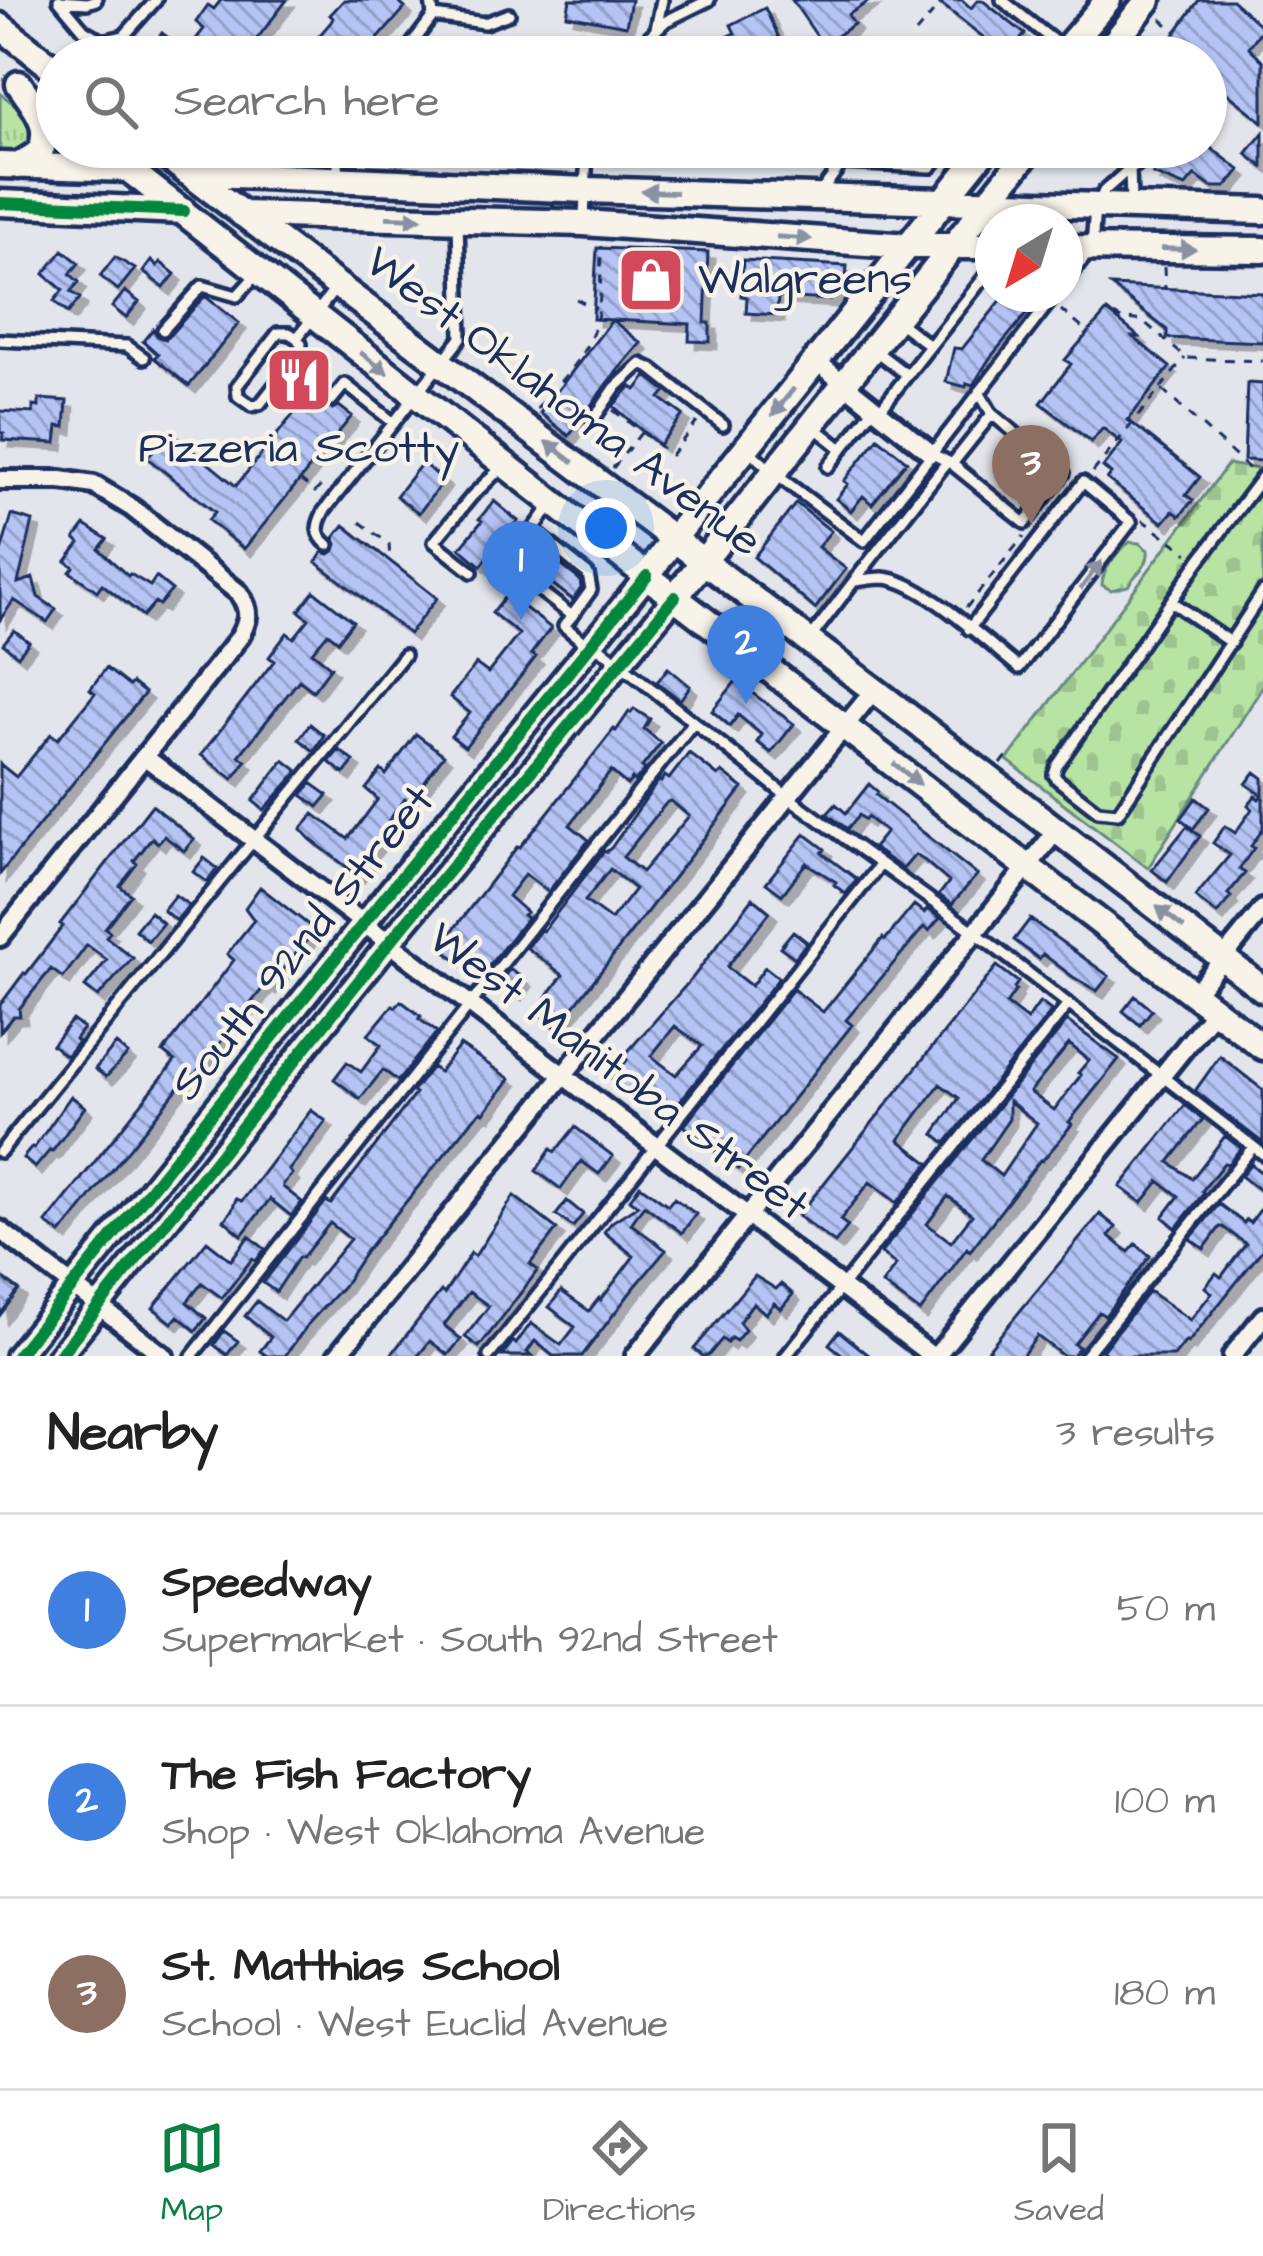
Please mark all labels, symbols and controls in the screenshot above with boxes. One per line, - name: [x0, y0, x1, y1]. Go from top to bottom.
- search box: [36, 36, 1227, 168]
- icon: search: [78, 69, 144, 135]
- text: Search here: [174, 71, 440, 133]
- one-way arrow: [639, 182, 677, 201]
- north arrow: [975, 204, 1083, 312]
- one-way arrow: [386, 209, 424, 228]
- one-way arrow: [776, 228, 813, 247]
- street label: West Oklahoma Avenue: [351, 232, 775, 572]
- one-way arrow: [1160, 240, 1198, 259]
- shop icon: Walgreens: [616, 245, 686, 315]
- place label: Walgreens: [698, 249, 912, 311]
- restaurant icon: Pizzeria Scotty: [264, 345, 334, 415]
- one-way arrow: [359, 350, 390, 374]
- one-way arrow: [771, 387, 796, 418]
- place label: Pizzeria Scotty: [139, 418, 459, 481]
- pin: 3: [992, 425, 1070, 524]
- one-way arrow: [544, 440, 575, 464]
- your location: [576, 498, 636, 558]
- pin: 1: [482, 521, 560, 620]
- one-way arrow: [1078, 559, 1102, 591]
- pin: 2: [707, 605, 785, 704]
- one-way arrow: [892, 761, 923, 786]
- street label: South 92nd Street: [156, 772, 450, 1114]
- one-way arrow: [1155, 906, 1186, 930]
- street label: West Manitoba Street: [414, 908, 822, 1236]
- text: Nearby: [48, 1399, 218, 1470]
- text: 3 results: [1056, 1407, 1215, 1461]
- text: Speedway: [162, 1552, 372, 1614]
- text: 1: [85, 1583, 90, 1637]
- text: 50 m: [1117, 1583, 1215, 1637]
- text: Supermarket · South 92nd Street: [162, 1614, 778, 1668]
- text: The Fish Factory: [162, 1744, 531, 1806]
- text: 2: [76, 1775, 98, 1829]
- text: 100 m: [1115, 1775, 1215, 1829]
- text: Shop · West Oklahoma Avenue: [162, 1806, 705, 1860]
- text: St. Matthias School: [162, 1936, 560, 1998]
- text: 3: [77, 1967, 97, 2021]
- text: 180 m: [1114, 1967, 1215, 2021]
- text: School · West Euclid Avenue: [162, 1998, 668, 2052]
- tab: Map: [159, 2115, 225, 2233]
- tab: Directions: [543, 2115, 696, 2233]
- tab: Saved: [1014, 2115, 1104, 2233]

